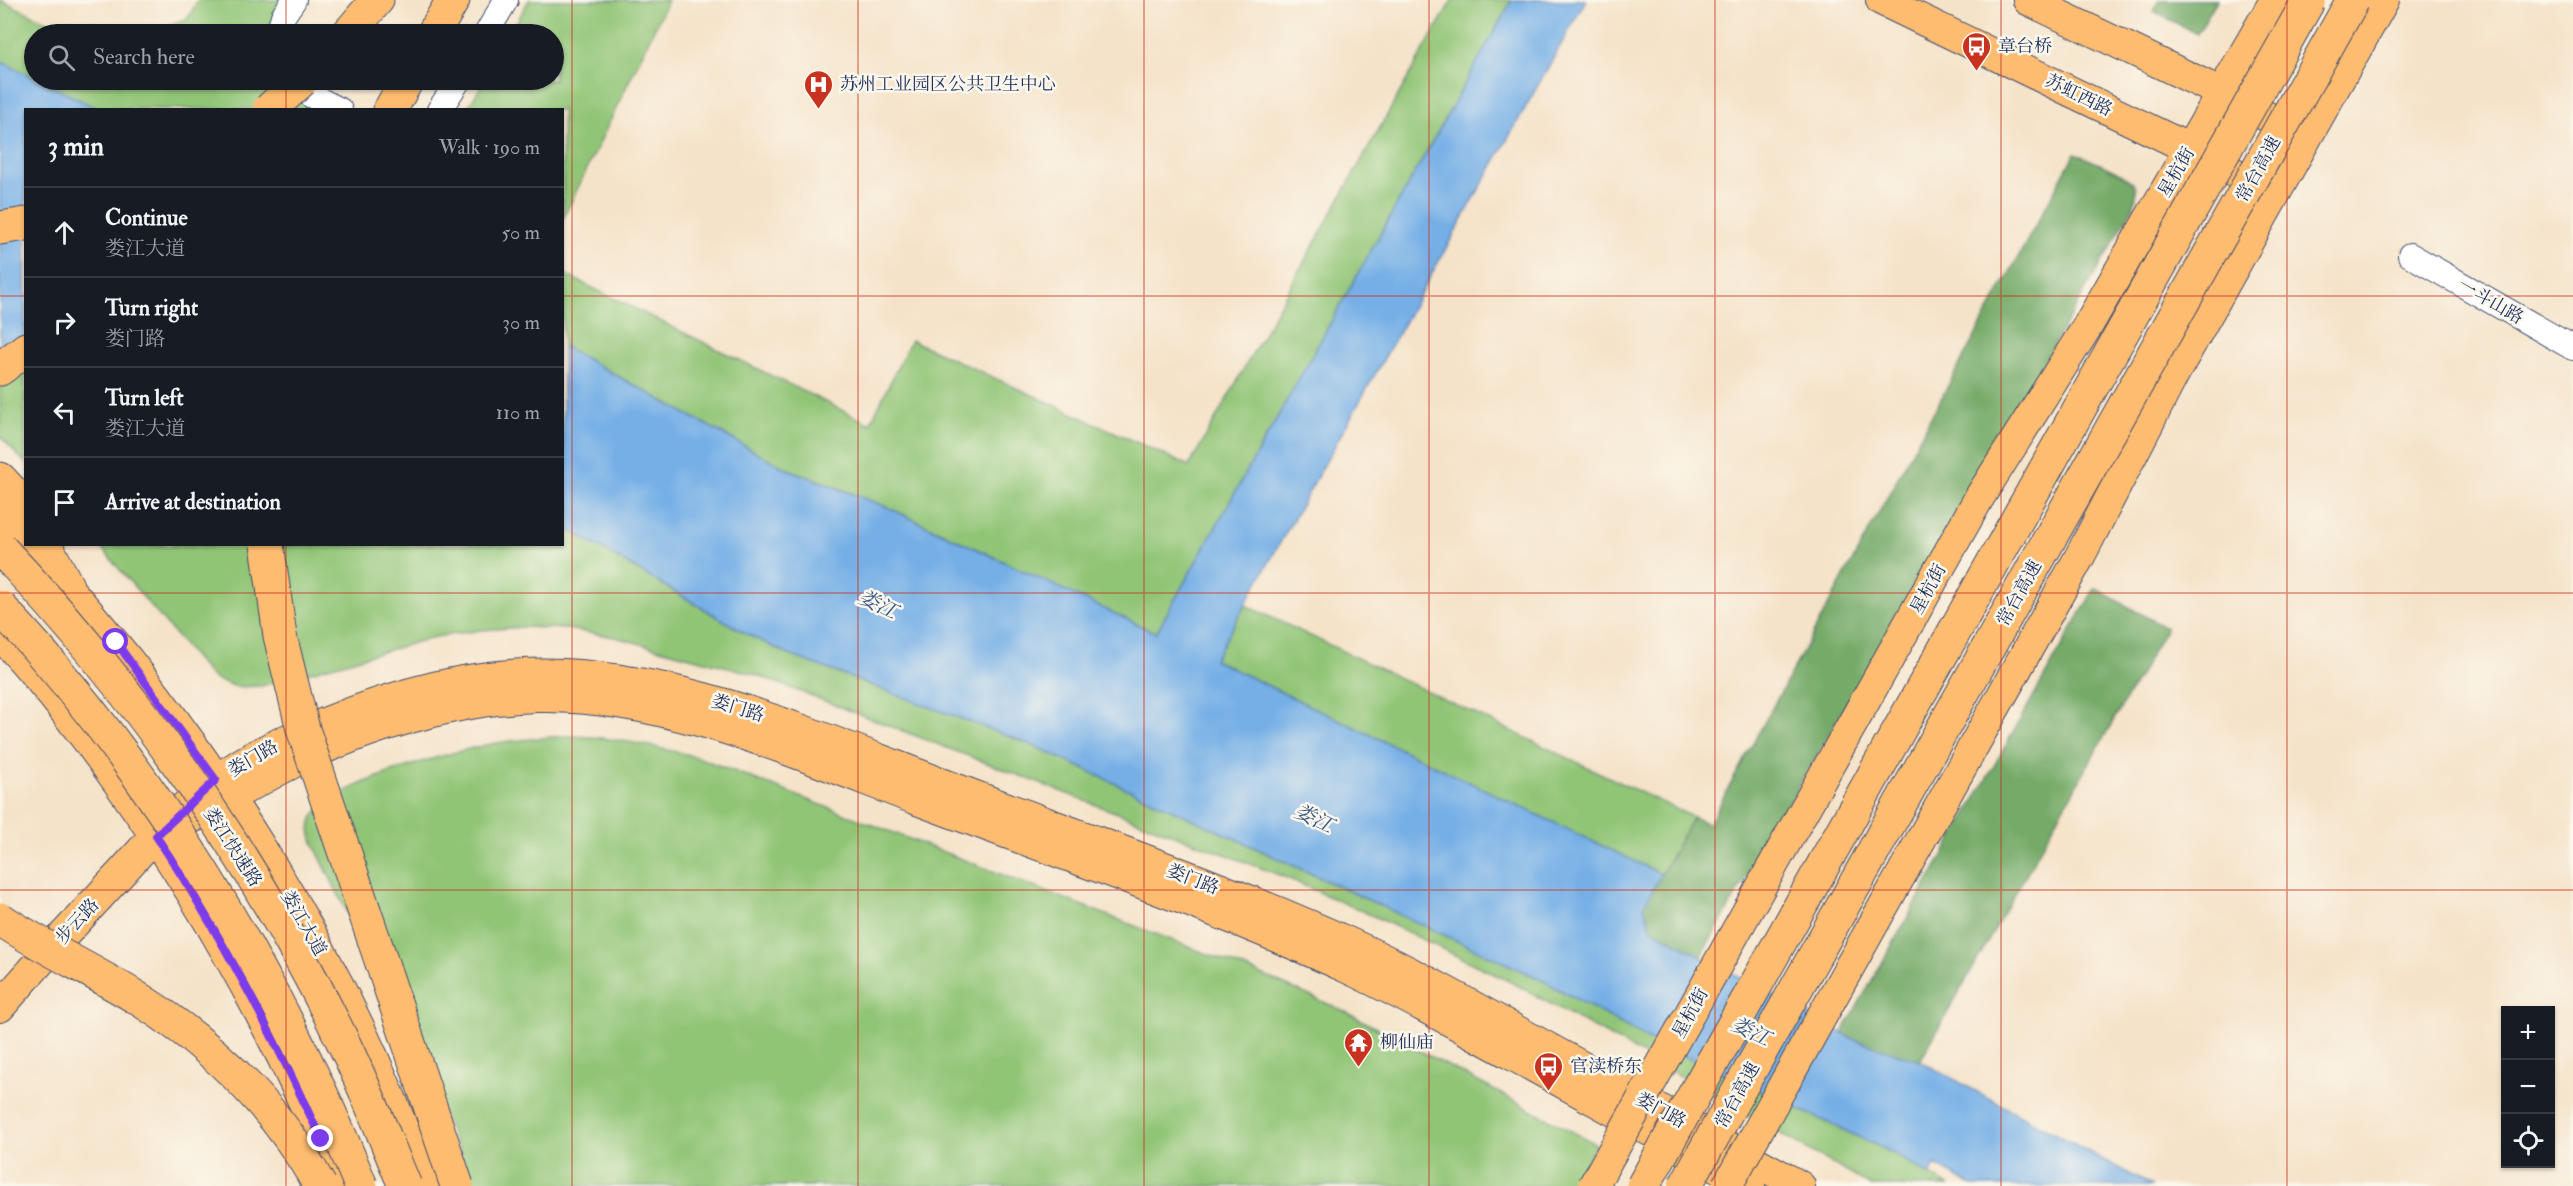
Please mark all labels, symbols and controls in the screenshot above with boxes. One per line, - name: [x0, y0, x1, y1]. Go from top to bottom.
- search box: [24, 24, 564, 90]
- bus stop icon: 章台桥: [1961, 30, 1993, 72]
- place label: 章台桥: [1998, 35, 2052, 58]
- icon: search: [45, 41, 78, 74]
- text: Search here: [93, 43, 195, 71]
- hospital icon: 苏州工业园区公共卫生中心: [803, 68, 835, 110]
- street label: 苏虹西路: [2041, 69, 2116, 122]
- place label: 苏州工业园区公共卫生中心: [840, 73, 1056, 96]
- text: 3 min: [48, 131, 104, 163]
- street label: 常台高速: [2231, 132, 2286, 206]
- text: Walk · 190 m: [439, 135, 540, 160]
- street label: 星杭街: [2153, 143, 2200, 201]
- text: Continue: [105, 204, 188, 232]
- icon: ahead: [48, 216, 81, 249]
- text: 50 m: [501, 220, 540, 245]
- text: 娄江大道: [105, 236, 185, 261]
- street label: 一斗山路: [2454, 273, 2528, 329]
- text: Turn right: [105, 294, 198, 322]
- icon: right: [48, 306, 81, 339]
- text: 30 m: [502, 310, 540, 335]
- text: 娄门路: [105, 326, 165, 351]
- text: Turn left: [105, 384, 184, 412]
- icon: left: [48, 396, 81, 429]
- text: 110 m: [496, 400, 540, 425]
- text: 娄江大道: [105, 416, 185, 441]
- icon: arrive: [48, 486, 81, 519]
- text: Arrive at destination: [105, 488, 281, 516]
- street label: 常台高速: [1992, 556, 2047, 630]
- street label: 星杭街: [1905, 560, 1952, 618]
- water label: 娄江: [854, 584, 904, 626]
- route start: [102, 628, 128, 654]
- street label: 娄门路: [709, 690, 767, 727]
- street label: 娄门路: [224, 735, 282, 782]
- water label: 娄江: [1290, 798, 1340, 840]
- street label: 娄江快速路: [198, 803, 267, 891]
- street label: 娄门路: [1163, 859, 1222, 900]
- street label: 娄江大道: [276, 886, 332, 960]
- street label: 步云路: [51, 894, 104, 949]
- street label: 星杭街: [1667, 984, 1714, 1042]
- map controls: [2501, 1006, 2555, 1168]
- button: +: [2501, 1006, 2555, 1060]
- water label: 娄江: [1727, 1011, 1777, 1053]
- temple icon: 柳仙庙: [1343, 1026, 1375, 1068]
- place label: 柳仙庙: [1380, 1031, 1434, 1054]
- bus stop icon: 官渎桥东: [1533, 1050, 1565, 1092]
- place label: 官渎桥东: [1570, 1055, 1642, 1078]
- street label: 常台高速: [1710, 1058, 1765, 1132]
- button: −: [2501, 1060, 2555, 1114]
- street label: 娄门路: [1632, 1087, 1690, 1134]
- button: locate: [2501, 1114, 2555, 1168]
- route end: [307, 1125, 333, 1151]

